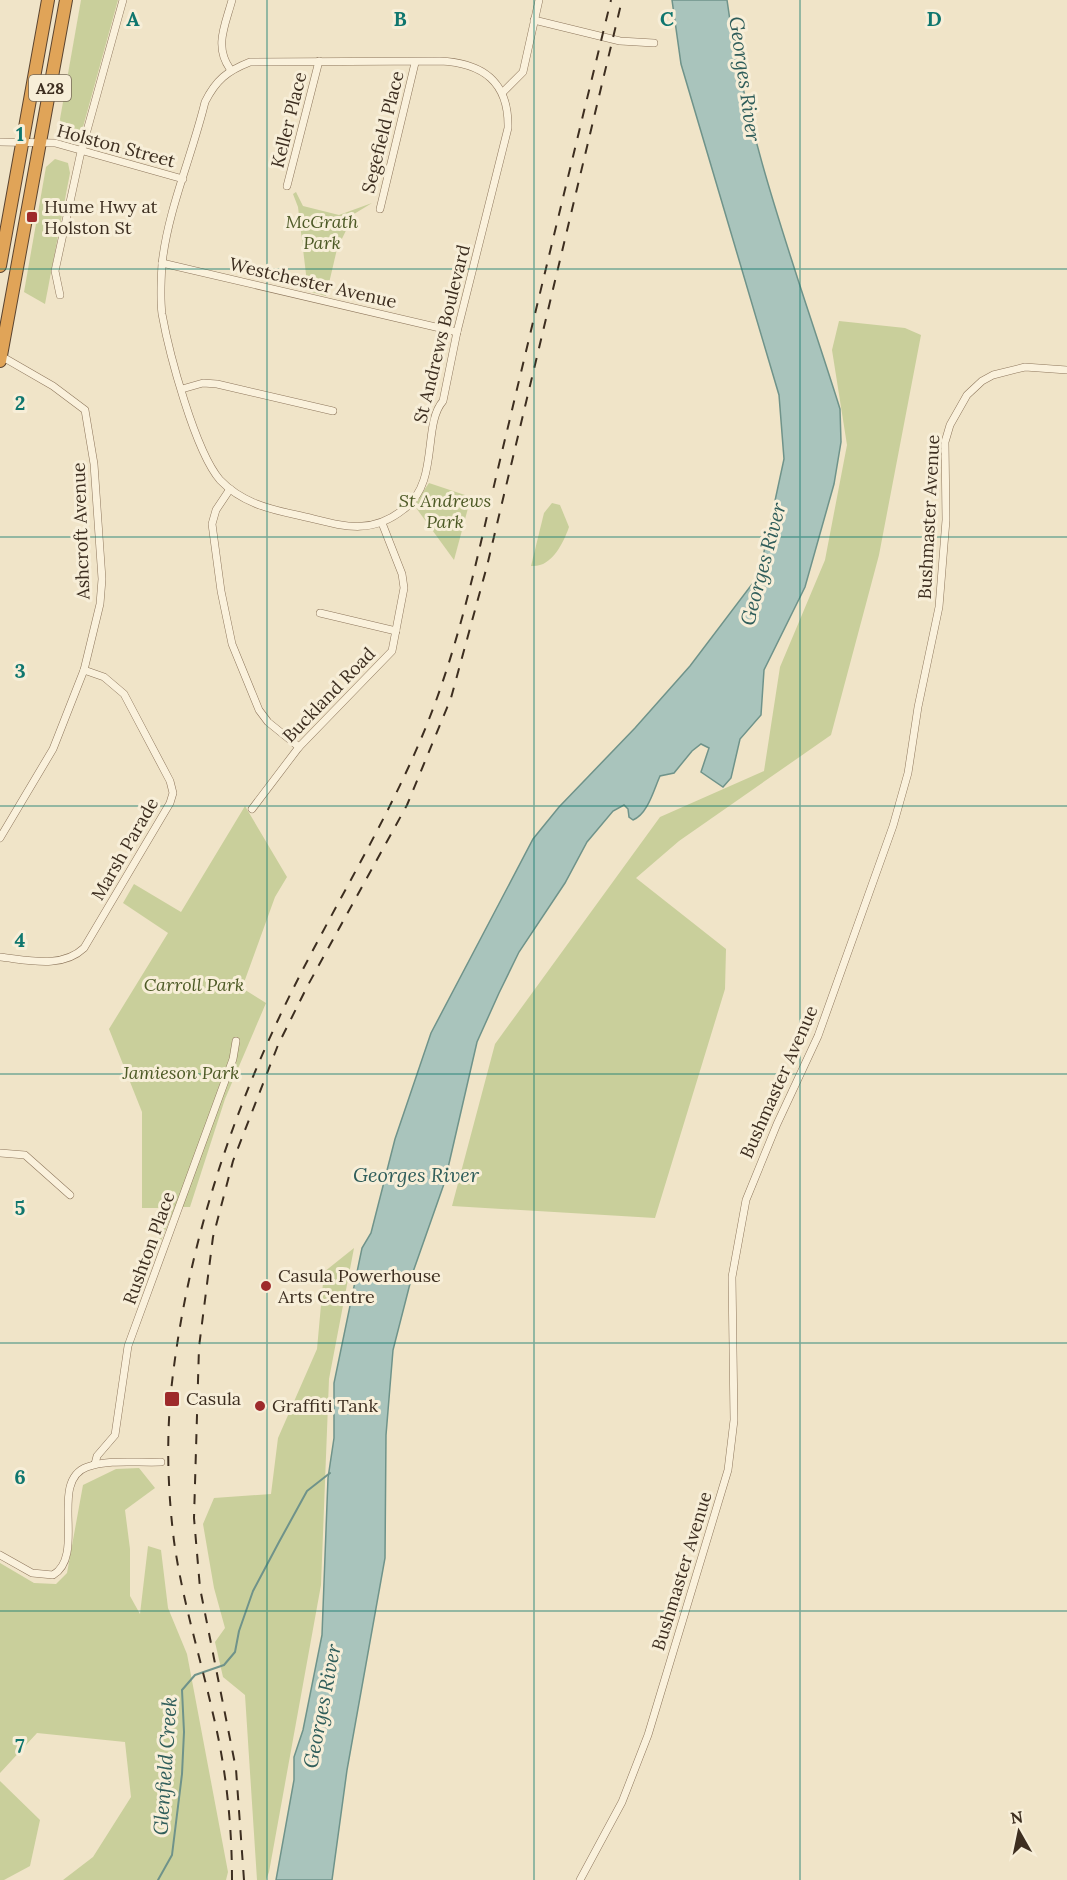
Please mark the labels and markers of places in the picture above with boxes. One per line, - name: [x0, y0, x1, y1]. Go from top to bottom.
- place label: Hume Hwy at Holston St: [44, 195, 158, 239]
- marker: Hume Hwy at Holston St: [25, 210, 39, 224]
- place label: Casula Powerhouse Arts Centre: [277, 1264, 441, 1308]
- marker: Casula Powerhouse Arts Centre: [259, 1279, 273, 1293]
- place label: Casula: [186, 1387, 241, 1410]
- marker: Casula: [163, 1390, 181, 1408]
- place label: Graffiti Tank: [272, 1394, 378, 1417]
- marker: Graffiti Tank: [253, 1399, 267, 1413]

